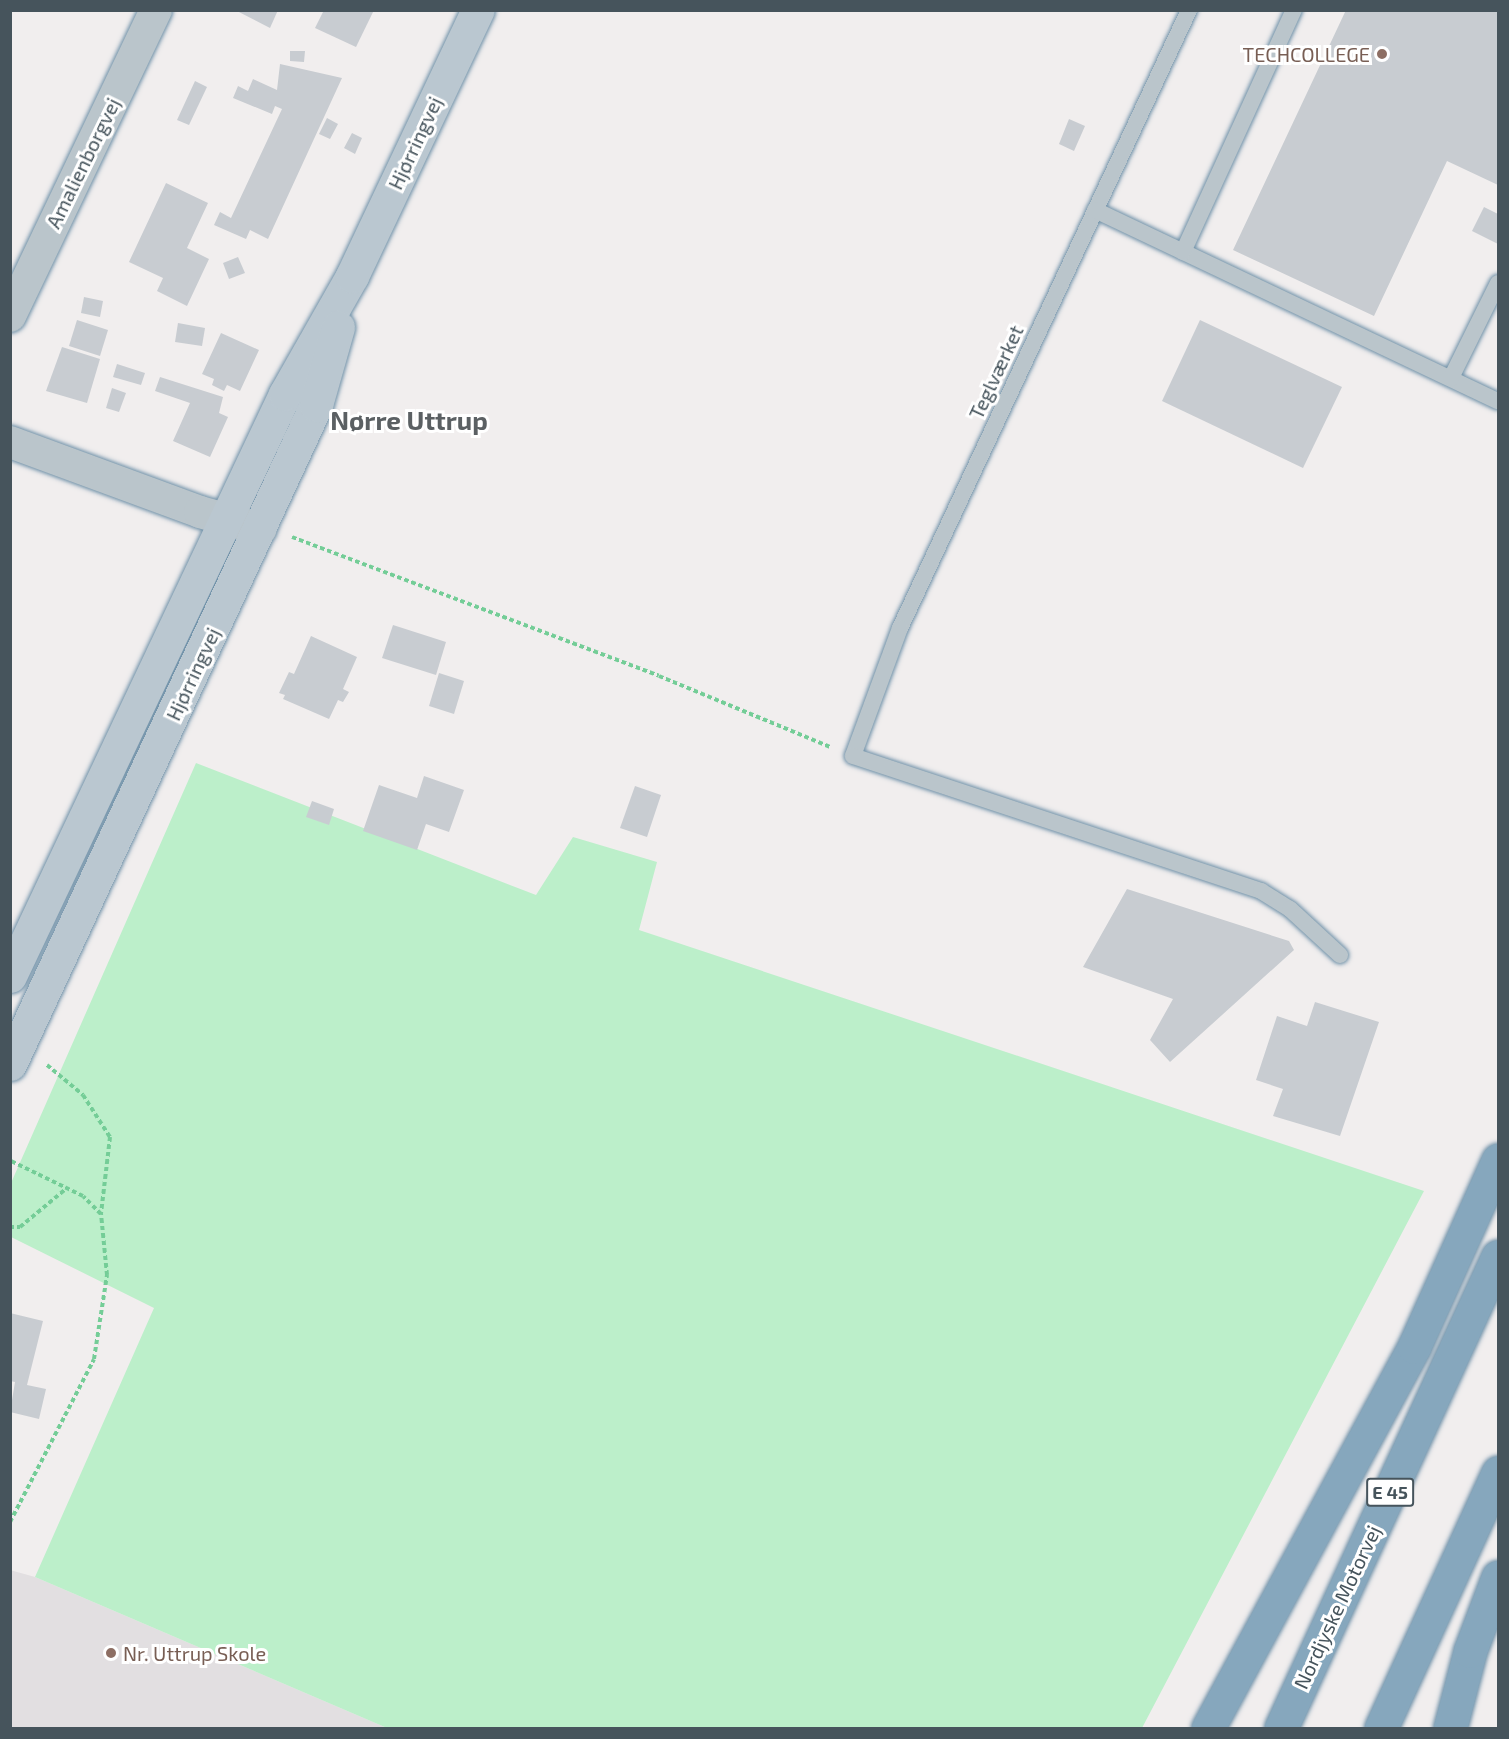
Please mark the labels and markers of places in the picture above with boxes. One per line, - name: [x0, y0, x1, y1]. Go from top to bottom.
- place label: TECHCOLLEGE: [1243, 42, 1370, 66]
- marker: TECHCOLLEGE: [1375, 47, 1389, 61]
- place label: Nr. Uttrup Skole: [123, 1641, 266, 1665]
- marker: Nr. Uttrup Skole: [104, 1646, 118, 1660]

